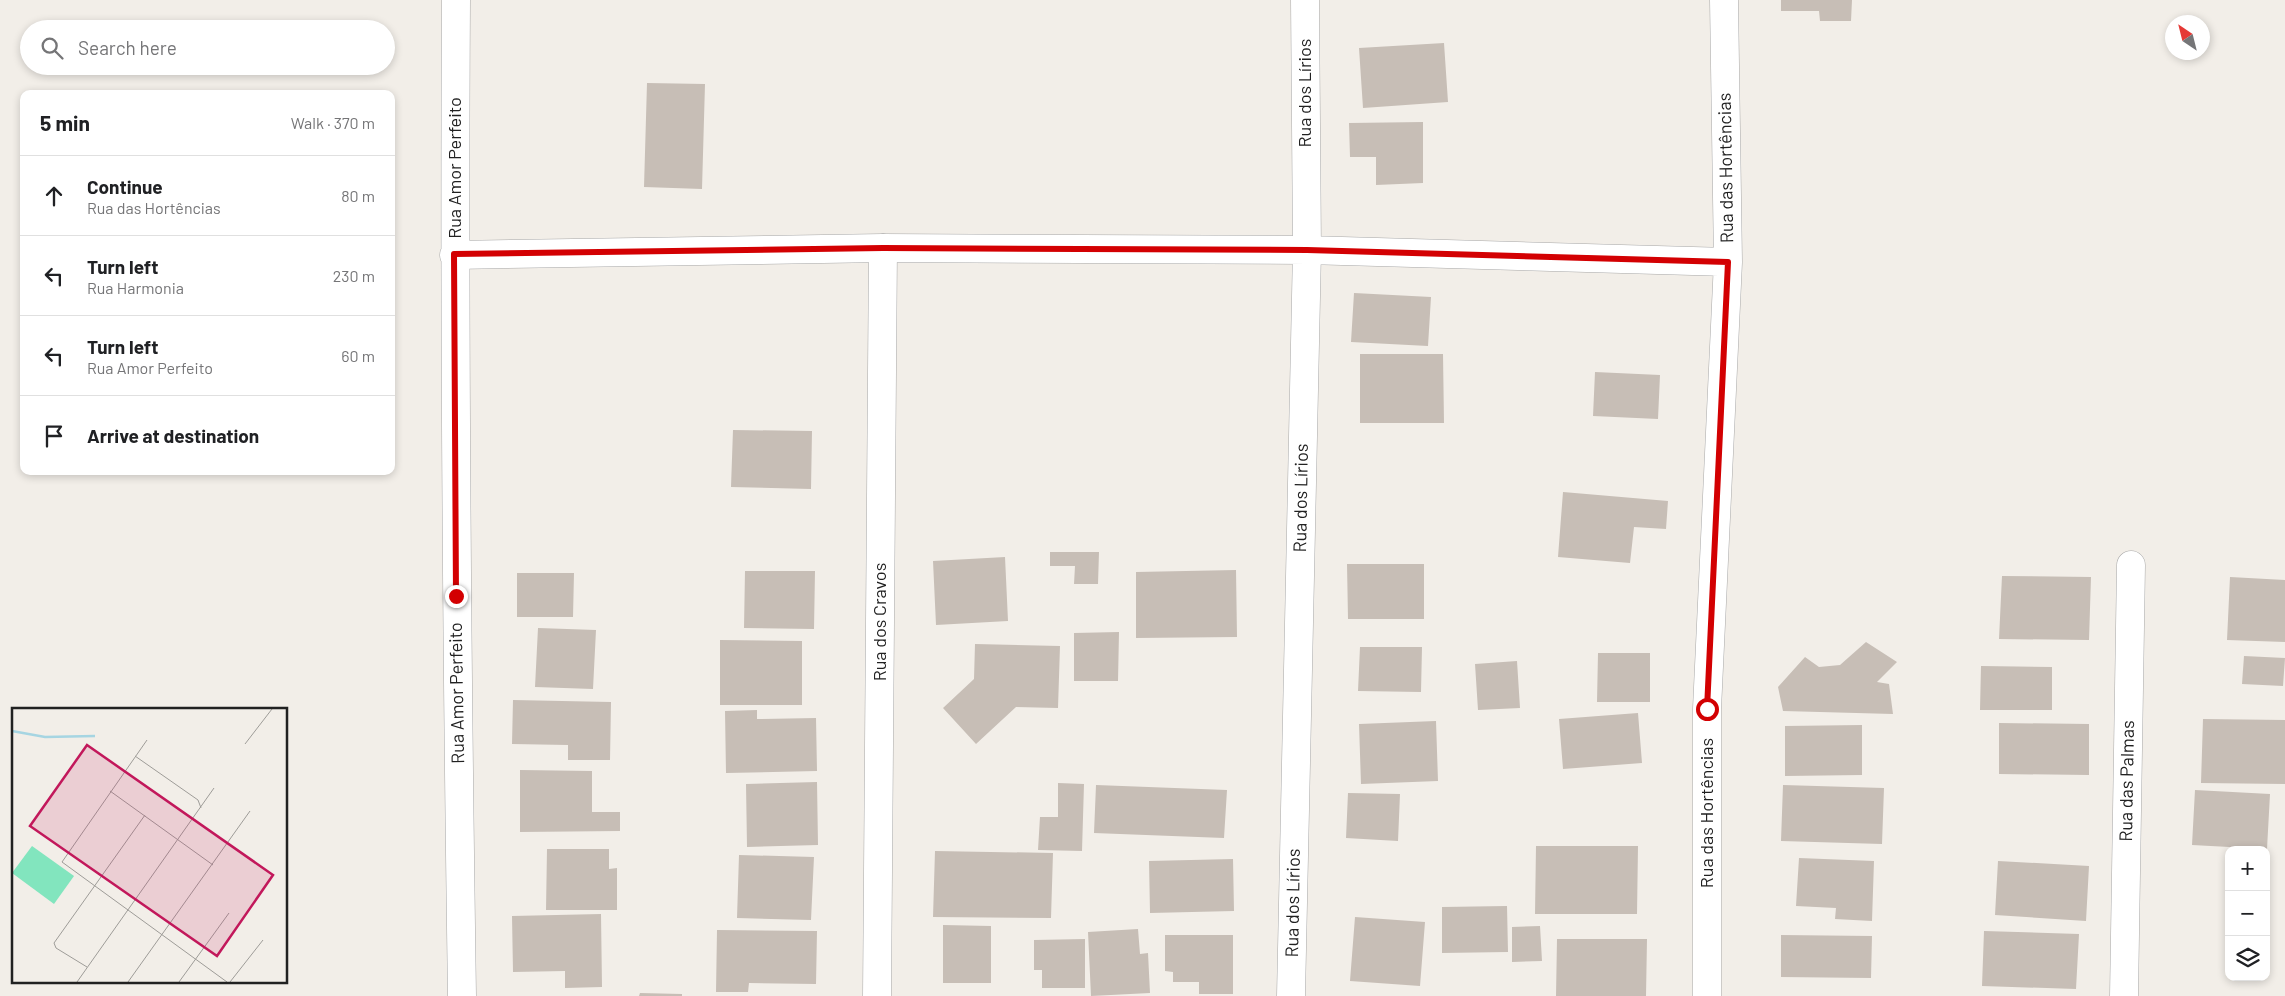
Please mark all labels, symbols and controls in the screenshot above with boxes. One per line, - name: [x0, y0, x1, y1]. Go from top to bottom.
- north arrow: [2165, 15, 2210, 60]
- search box: [20, 20, 395, 75]
- icon: search: [38, 34, 66, 62]
- text: Search here: [78, 36, 177, 59]
- street label: Rua dos Lírios: [1293, 38, 1315, 148]
- street label: Rua das Hortências: [1713, 93, 1737, 243]
- street label: Rua Amor Perfeito: [443, 97, 465, 239]
- text: 5 min: [40, 110, 90, 135]
- text: Walk · 370 m: [291, 113, 375, 132]
- text: Continue: [87, 175, 163, 198]
- icon: ahead: [40, 182, 68, 210]
- text: 80 m: [341, 186, 375, 205]
- text: Rua das Hortências: [87, 198, 221, 217]
- text: Turn left: [87, 255, 158, 278]
- icon: left: [40, 262, 68, 290]
- text: 230 m: [333, 266, 375, 285]
- text: Rua Harmonia: [87, 278, 184, 297]
- text: Turn left: [87, 335, 158, 358]
- icon: left: [40, 342, 68, 370]
- text: 60 m: [341, 346, 375, 365]
- text: Rua Amor Perfeito: [87, 358, 213, 377]
- icon: arrive: [40, 422, 68, 450]
- text: Arrive at destination: [87, 424, 259, 447]
- street label: Rua dos Lírios: [1288, 443, 1312, 553]
- street label: Rua dos Cravos: [868, 563, 890, 681]
- route end: [445, 585, 468, 608]
- street label: Rua Amor Perfeito: [444, 622, 468, 764]
- route start: [1696, 698, 1719, 721]
- inset map: [12, 708, 288, 984]
- street label: Rua das Palmas: [2114, 720, 2138, 842]
- street label: Rua das Hortências: [1695, 738, 1717, 888]
- map controls: [2225, 846, 2270, 981]
- button: +: [2225, 846, 2270, 891]
- street label: Rua dos Lírios: [1280, 848, 1304, 958]
- button: −: [2225, 891, 2270, 936]
- button: layers: [2225, 936, 2270, 981]

